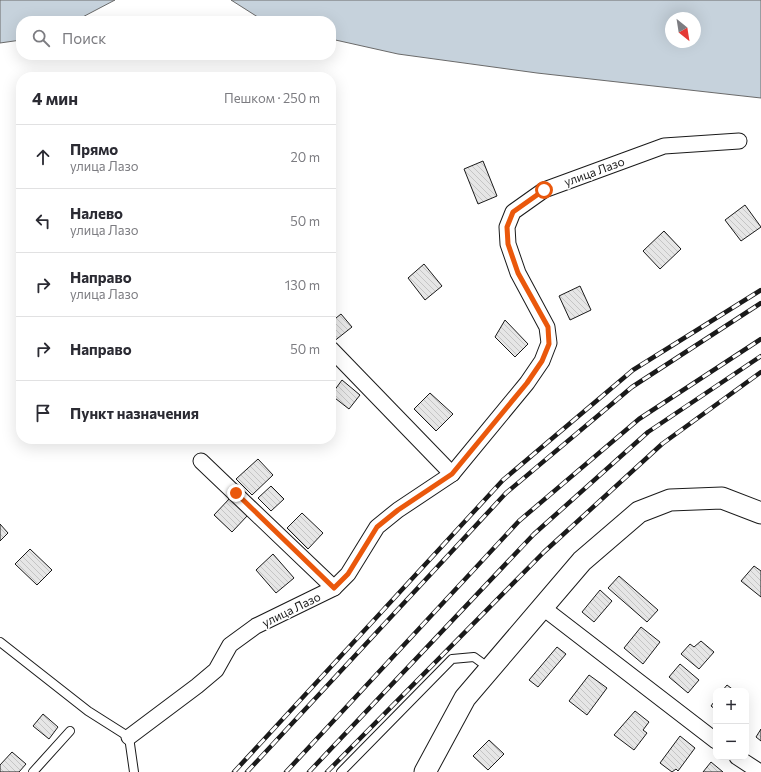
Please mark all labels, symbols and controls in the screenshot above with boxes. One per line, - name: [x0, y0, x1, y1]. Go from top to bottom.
- north arrow: [665, 12, 701, 48]
- search box: [16, 16, 336, 60]
- icon: search: [30, 27, 52, 49]
- text: Поиск: [62, 29, 106, 47]
- text: 4 мин: [32, 88, 78, 109]
- text: Пешком · 250 m: [224, 90, 320, 106]
- text: Прямо: [70, 140, 118, 158]
- icon: ahead: [32, 146, 54, 168]
- text: 20 m: [291, 149, 320, 165]
- street label: улица Лазо: [562, 154, 626, 188]
- text: улица Лазо: [70, 158, 139, 174]
- route start: [535, 181, 553, 199]
- text: Налево: [70, 204, 123, 222]
- icon: left: [32, 210, 54, 232]
- text: 50 m: [290, 213, 320, 229]
- text: улица Лазо: [70, 222, 139, 238]
- text: Направо: [70, 268, 132, 286]
- icon: right: [32, 274, 54, 296]
- text: 130 m: [285, 277, 320, 293]
- text: улица Лазо: [70, 286, 139, 302]
- icon: right: [32, 338, 54, 360]
- text: Направо: [70, 340, 132, 358]
- text: 50 m: [290, 341, 320, 357]
- icon: arrive: [32, 402, 54, 424]
- text: Пункт назначения: [70, 404, 199, 422]
- route end: [227, 484, 245, 502]
- street label: улица Лазо: [259, 589, 323, 629]
- map controls: [713, 688, 749, 760]
- button: +: [713, 688, 749, 724]
- button: −: [713, 724, 749, 760]

